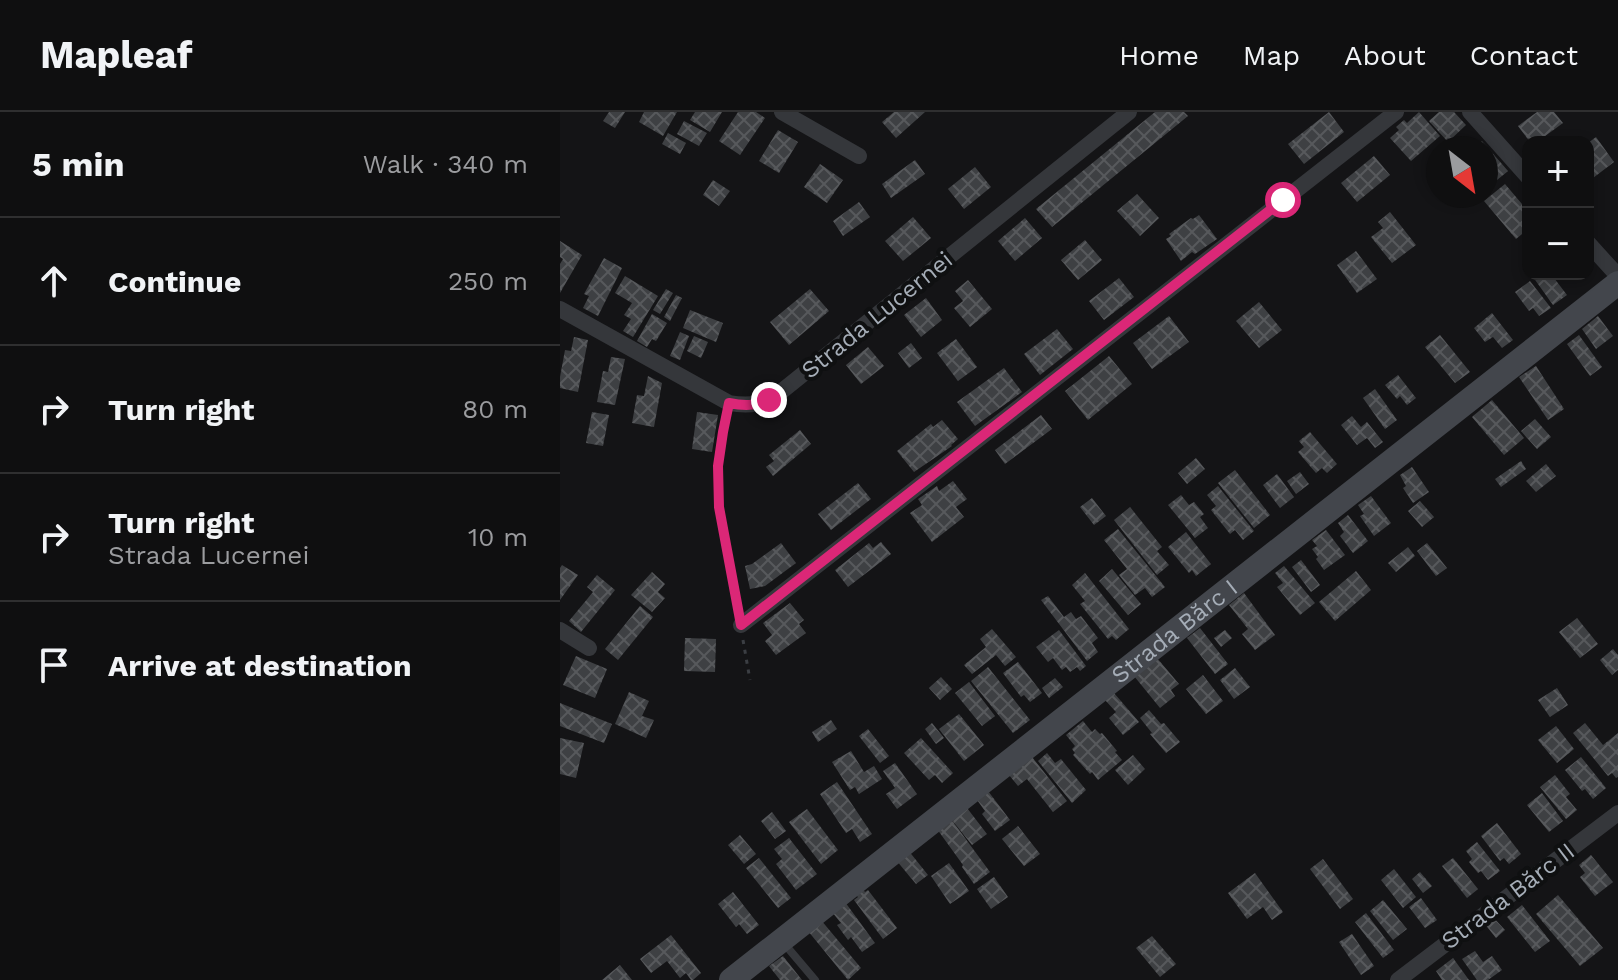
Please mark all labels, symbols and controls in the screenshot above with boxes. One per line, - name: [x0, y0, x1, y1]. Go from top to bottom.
- text: Mapleaf: [40, 33, 192, 77]
- text: Home: [1119, 39, 1199, 72]
- text: Map: [1243, 39, 1300, 72]
- text: About: [1344, 39, 1426, 72]
- text: Contact: [1470, 39, 1578, 72]
- north arrow: [1426, 136, 1498, 208]
- map controls: [1522, 136, 1594, 280]
- button: +: [1522, 136, 1594, 208]
- text: 5 min: [32, 144, 125, 184]
- text: Walk · 340 m: [363, 149, 528, 179]
- route start: [1265, 182, 1301, 218]
- button: −: [1522, 208, 1594, 280]
- street label: Strada Lucernei: [796, 246, 958, 384]
- icon: ahead: [32, 259, 76, 303]
- text: Continue: [108, 264, 241, 299]
- text: 250 m: [448, 266, 528, 296]
- route end: [751, 382, 787, 418]
- icon: right: [32, 387, 76, 431]
- text: Turn right: [108, 392, 254, 427]
- text: 80 m: [462, 394, 528, 424]
- text: Turn right: [108, 505, 254, 540]
- icon: right: [32, 515, 76, 559]
- text: 10 m: [468, 522, 528, 552]
- text: Strada Lucernei: [108, 540, 309, 570]
- street label: Strada Bărc I: [1106, 573, 1243, 690]
- icon: arrive: [32, 643, 76, 687]
- text: Arrive at destination: [108, 648, 412, 683]
- street label: Strada Bărc II: [1436, 837, 1580, 955]

